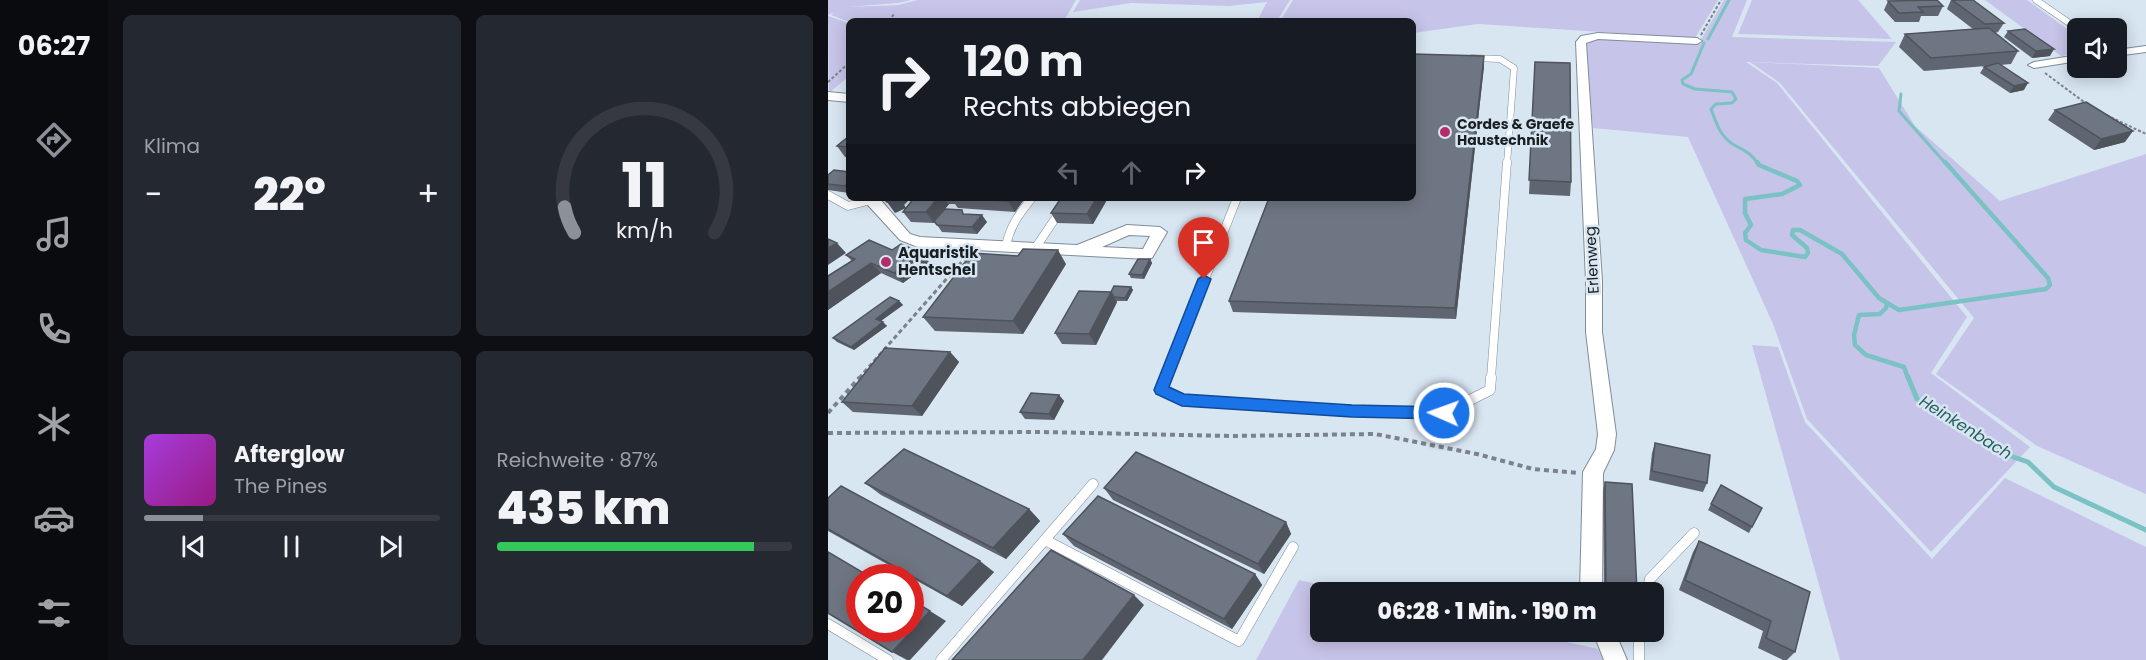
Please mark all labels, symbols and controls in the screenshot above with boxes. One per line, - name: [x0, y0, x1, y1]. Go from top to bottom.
- map controls: [2067, 18, 2127, 78]
- button: sound: [2067, 18, 2127, 78]
- text: 06:27: [18, 27, 90, 64]
- text: 120 m: [963, 32, 1084, 91]
- icon: right: [864, 42, 942, 120]
- text: Rechts abbiegen: [963, 88, 1191, 125]
- place label: Cordes & Graefe Haustechnik: [1457, 114, 1574, 150]
- icon: directions: [33, 119, 75, 161]
- marker: Cordes & Graefe Haustechnik: [1438, 125, 1452, 139]
- text: Klima: [144, 132, 200, 160]
- text: 11: [621, 141, 668, 229]
- icon: left: [1052, 156, 1085, 189]
- icon: ahead: [1115, 156, 1148, 189]
- icon: right: [1178, 156, 1211, 189]
- text: 22°: [253, 163, 326, 226]
- text: −: [144, 171, 162, 218]
- text: +: [417, 171, 439, 218]
- icon: music: [33, 213, 75, 255]
- text: km/h: [616, 215, 673, 246]
- pin: [1178, 217, 1229, 279]
- icon: arrive: [1187, 226, 1220, 259]
- street label: Erlenweg: [1579, 226, 1604, 294]
- place label: Aquaristik Hentschel: [898, 242, 979, 280]
- marker: Aquaristik Hentschel: [879, 255, 893, 269]
- icon: phone: [33, 308, 75, 350]
- position arrow: [1412, 381, 1476, 445]
- water label: Heinkenbach: [1915, 390, 2016, 465]
- icon: climate: [33, 403, 75, 445]
- text: Afterglow: [234, 439, 345, 470]
- text: Reichweite · 87%: [497, 446, 658, 474]
- text: The Pines: [234, 472, 328, 500]
- text: 435 km: [497, 477, 670, 540]
- icon: car: [33, 497, 75, 539]
- icon: previous: [177, 530, 210, 563]
- icon: pause: [275, 530, 308, 563]
- icon: next: [374, 530, 407, 563]
- speed limit sign: 20: [846, 564, 924, 642]
- icon: filters: [33, 592, 75, 634]
- text: 06:28 · 1 Min. · 190 m: [1378, 596, 1596, 627]

